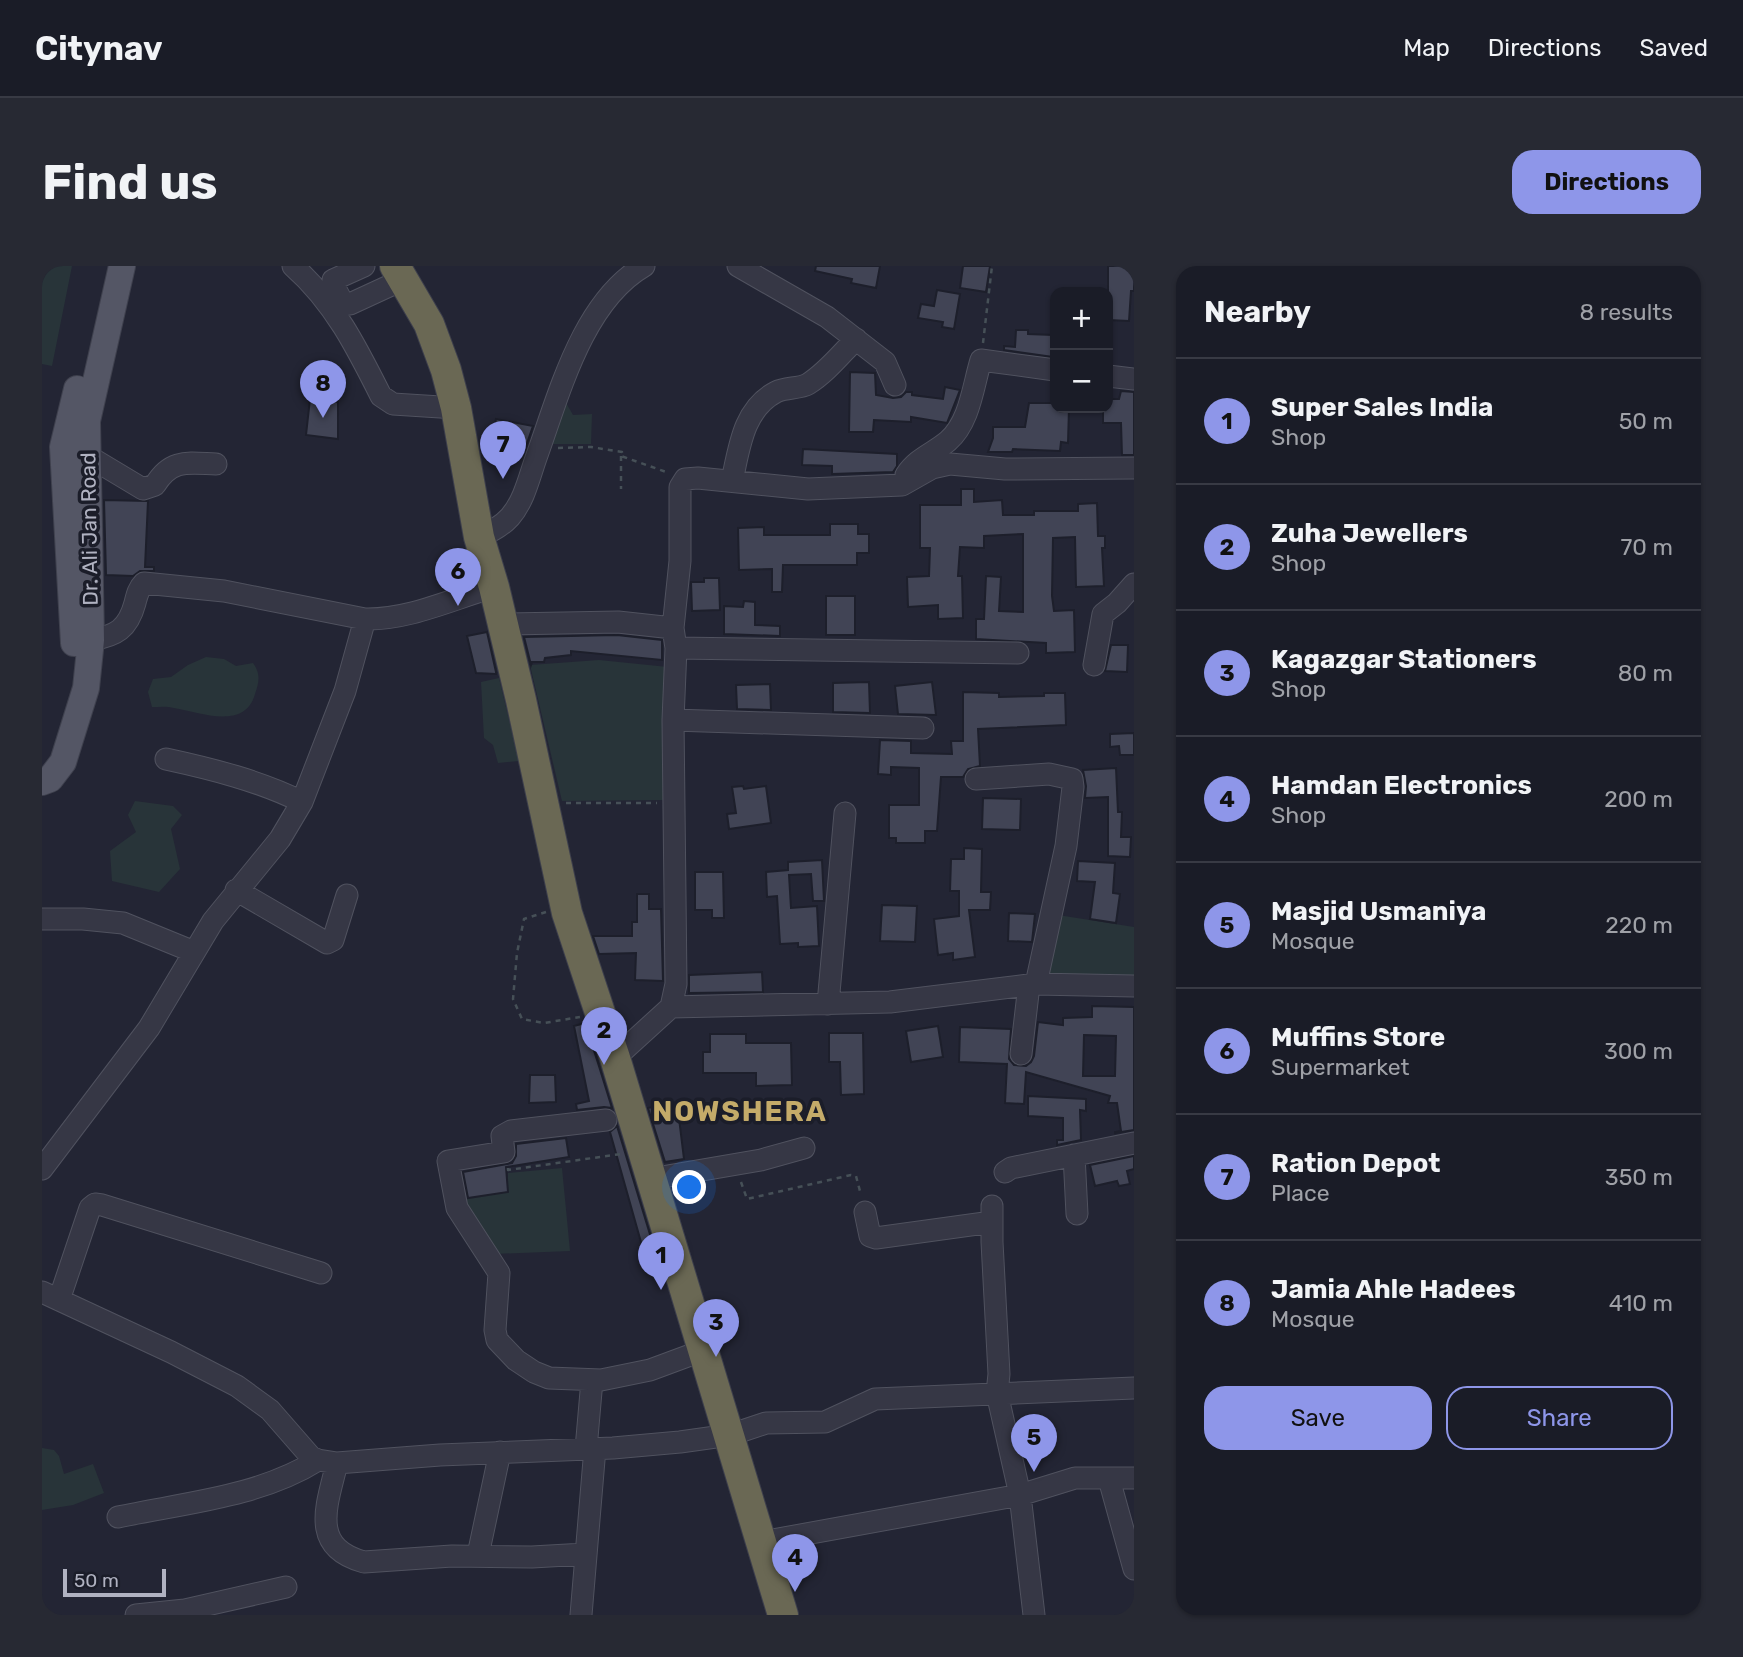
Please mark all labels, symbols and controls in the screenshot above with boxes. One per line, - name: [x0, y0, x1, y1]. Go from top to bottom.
- text: Citynav: [35, 29, 163, 68]
- text: Map: [1403, 34, 1450, 62]
- text: Directions: [1488, 34, 1601, 62]
- text: Saved: [1639, 34, 1708, 62]
- button: Directions: [1512, 150, 1701, 214]
- text: Find us: [42, 153, 218, 211]
- map controls: [1050, 287, 1113, 413]
- button: +: [1050, 287, 1113, 350]
- text: Nearby: [1204, 294, 1311, 330]
- text: 8 results: [1579, 298, 1673, 326]
- button: −: [1050, 350, 1113, 413]
- pin: 8: [300, 360, 346, 418]
- text: Super Sales India: [1271, 392, 1493, 423]
- text: 1: [1221, 407, 1233, 435]
- text: 50 m: [1619, 407, 1673, 435]
- pin: 7: [480, 421, 526, 479]
- text: Shop: [1271, 423, 1326, 451]
- street label: Dr. Ali Jan Road: [75, 452, 103, 606]
- text: Zuha Jewellers: [1271, 518, 1468, 549]
- text: 2: [1220, 533, 1234, 561]
- text: 70 m: [1621, 533, 1673, 561]
- pin: 6: [435, 548, 481, 606]
- text: Shop: [1271, 549, 1326, 577]
- text: Kagazgar Stationers: [1271, 644, 1537, 675]
- text: 3: [1219, 659, 1235, 687]
- text: 80 m: [1618, 659, 1673, 687]
- text: Shop: [1271, 675, 1326, 703]
- text: Hamdan Electronics: [1271, 770, 1532, 801]
- text: 4: [1219, 785, 1235, 813]
- text: 200 m: [1604, 785, 1673, 813]
- text: Shop: [1271, 801, 1326, 829]
- text: Masjid Usmaniya: [1271, 896, 1486, 927]
- text: 5: [1220, 911, 1234, 939]
- text: 220 m: [1605, 911, 1673, 939]
- text: Mosque: [1271, 927, 1355, 955]
- pin: 2: [581, 1007, 627, 1065]
- text: Muffins Store: [1271, 1022, 1445, 1053]
- text: 6: [1220, 1037, 1234, 1065]
- text: 300 m: [1604, 1037, 1673, 1065]
- text: Supermarket: [1271, 1053, 1409, 1081]
- district label: NOWSHERA: [652, 1095, 828, 1128]
- text: Ration Depot: [1271, 1148, 1440, 1179]
- text: 7: [1220, 1163, 1234, 1191]
- text: 350 m: [1605, 1163, 1673, 1191]
- your location: [672, 1170, 706, 1204]
- text: Place: [1271, 1179, 1330, 1207]
- pin: 1: [638, 1232, 684, 1290]
- text: Jamia Ahle Hadees: [1271, 1274, 1516, 1305]
- text: 8: [1219, 1289, 1235, 1317]
- text: 410 m: [1609, 1289, 1673, 1317]
- pin: 3: [693, 1299, 739, 1357]
- text: Mosque: [1271, 1305, 1355, 1333]
- button: Save: [1204, 1386, 1432, 1450]
- button: Share: [1446, 1386, 1673, 1450]
- pin: 5: [1011, 1414, 1057, 1472]
- pin: 4: [772, 1534, 818, 1592]
- scale bar: [63, 1566, 166, 1598]
- text: 50 m: [74, 1569, 119, 1592]

